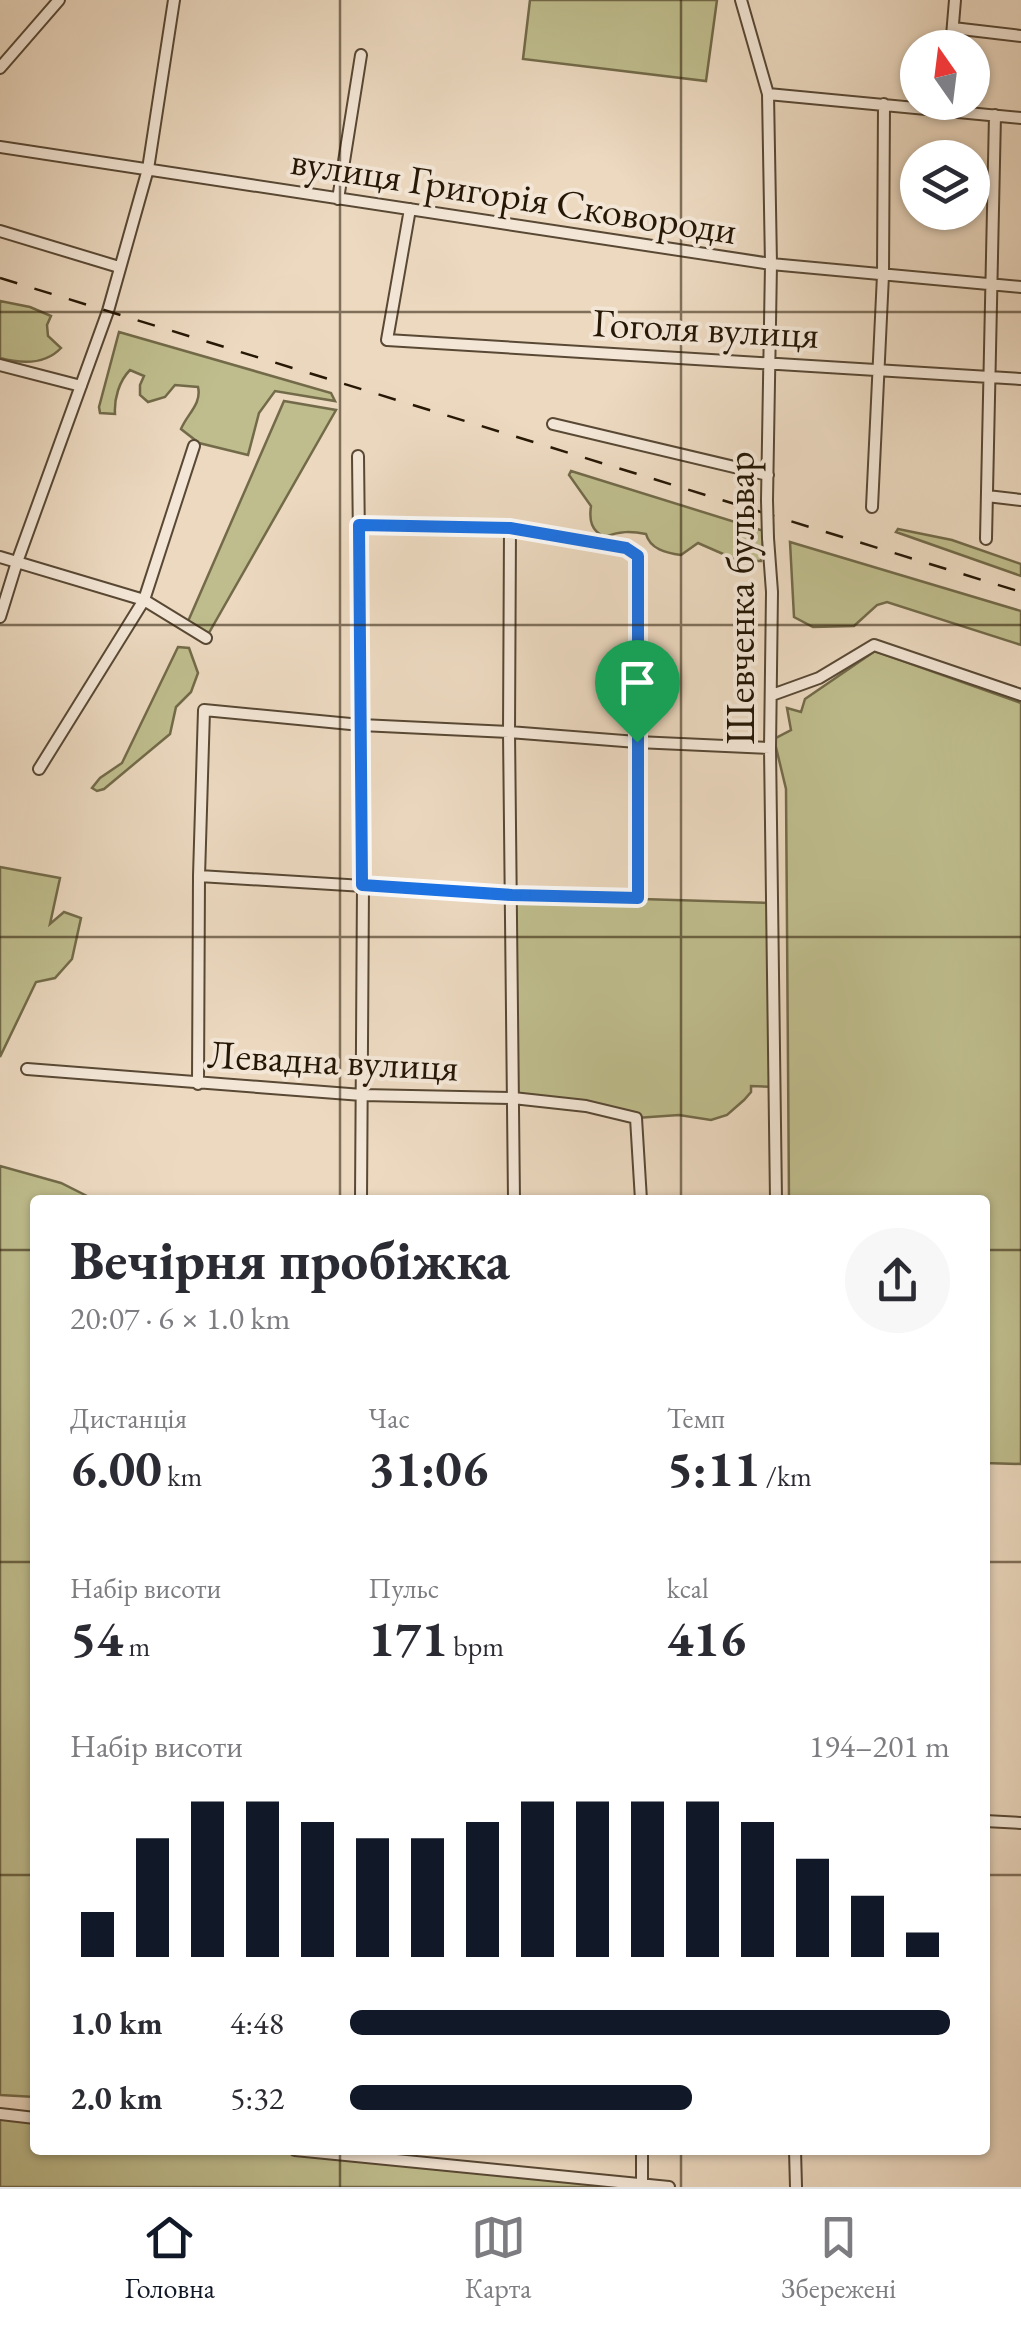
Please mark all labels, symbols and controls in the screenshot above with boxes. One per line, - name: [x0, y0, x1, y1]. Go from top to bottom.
- north arrow: [900, 30, 990, 120]
- map controls: [900, 30, 990, 230]
- street label: вулиця Григорія Сковороди: [287, 134, 741, 256]
- button: layers: [900, 140, 990, 230]
- street label: Гоголя вулиця: [591, 296, 821, 360]
- street label: Шевченка бульвар: [714, 451, 766, 745]
- pin: [595, 640, 680, 743]
- icon: arrive: [610, 655, 665, 710]
- street label: Левадна вулиця: [206, 1027, 460, 1093]
- text: Вечірня пробіжка: [70, 1224, 510, 1295]
- button: share: [845, 1228, 950, 1333]
- text: 20:07 · 6 × 1.0 km: [70, 1297, 290, 1339]
- text: Дистанція: [70, 1400, 187, 1436]
- text: Час: [368, 1400, 410, 1436]
- text: Темп: [667, 1400, 725, 1436]
- text: 6.00: [70, 1436, 162, 1501]
- text: 31:06: [368, 1436, 488, 1501]
- text: 5:11: [667, 1436, 760, 1501]
- text: km: [162, 1458, 202, 1494]
- text: /km: [760, 1458, 812, 1494]
- text: Набір висоти: [70, 1570, 221, 1606]
- text: Пульс: [368, 1570, 439, 1606]
- text: kcal: [667, 1570, 709, 1606]
- text: 54: [70, 1606, 123, 1671]
- text: 171: [368, 1606, 448, 1671]
- text: 416: [667, 1606, 746, 1671]
- text: m: [123, 1628, 150, 1664]
- text: bpm: [448, 1628, 504, 1664]
- text: Набір висоти: [70, 1725, 243, 1767]
- text: 194–201 m: [809, 1725, 950, 1767]
- text: 1.0 km: [70, 2002, 163, 2044]
- text: 4:48: [230, 2002, 284, 2044]
- text: 2.0 km: [70, 2077, 163, 2119]
- text: 5:32: [230, 2077, 284, 2119]
- tab: Головна: [125, 2210, 215, 2306]
- tab: Карта: [465, 2210, 532, 2306]
- tab: Збережені: [781, 2210, 896, 2306]

